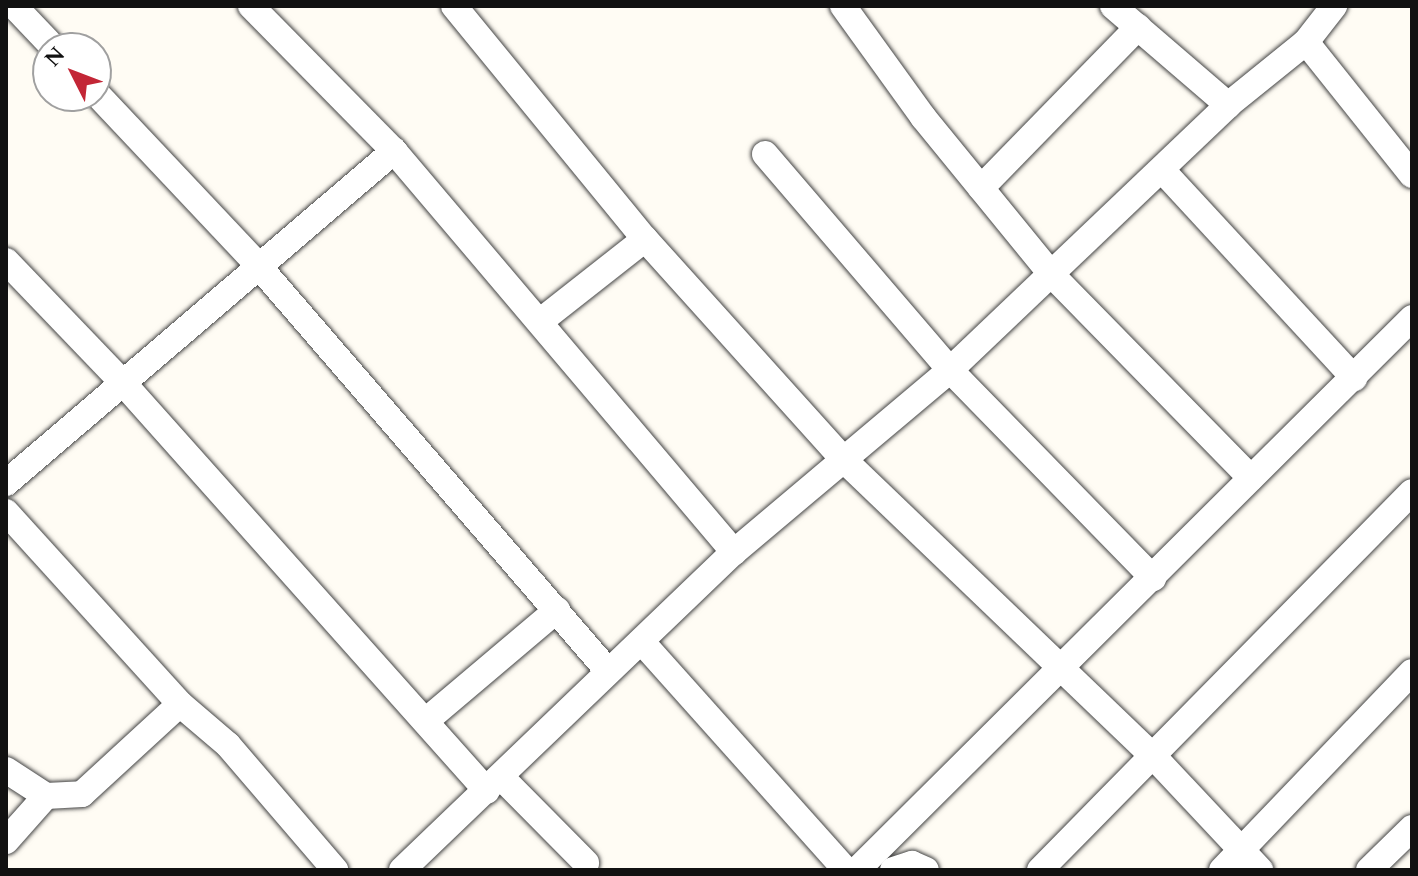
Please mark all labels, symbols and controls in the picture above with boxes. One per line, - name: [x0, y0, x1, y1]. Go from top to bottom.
- north arrow: [32, 32, 112, 112]
- text: N: [37, 39, 74, 75]

